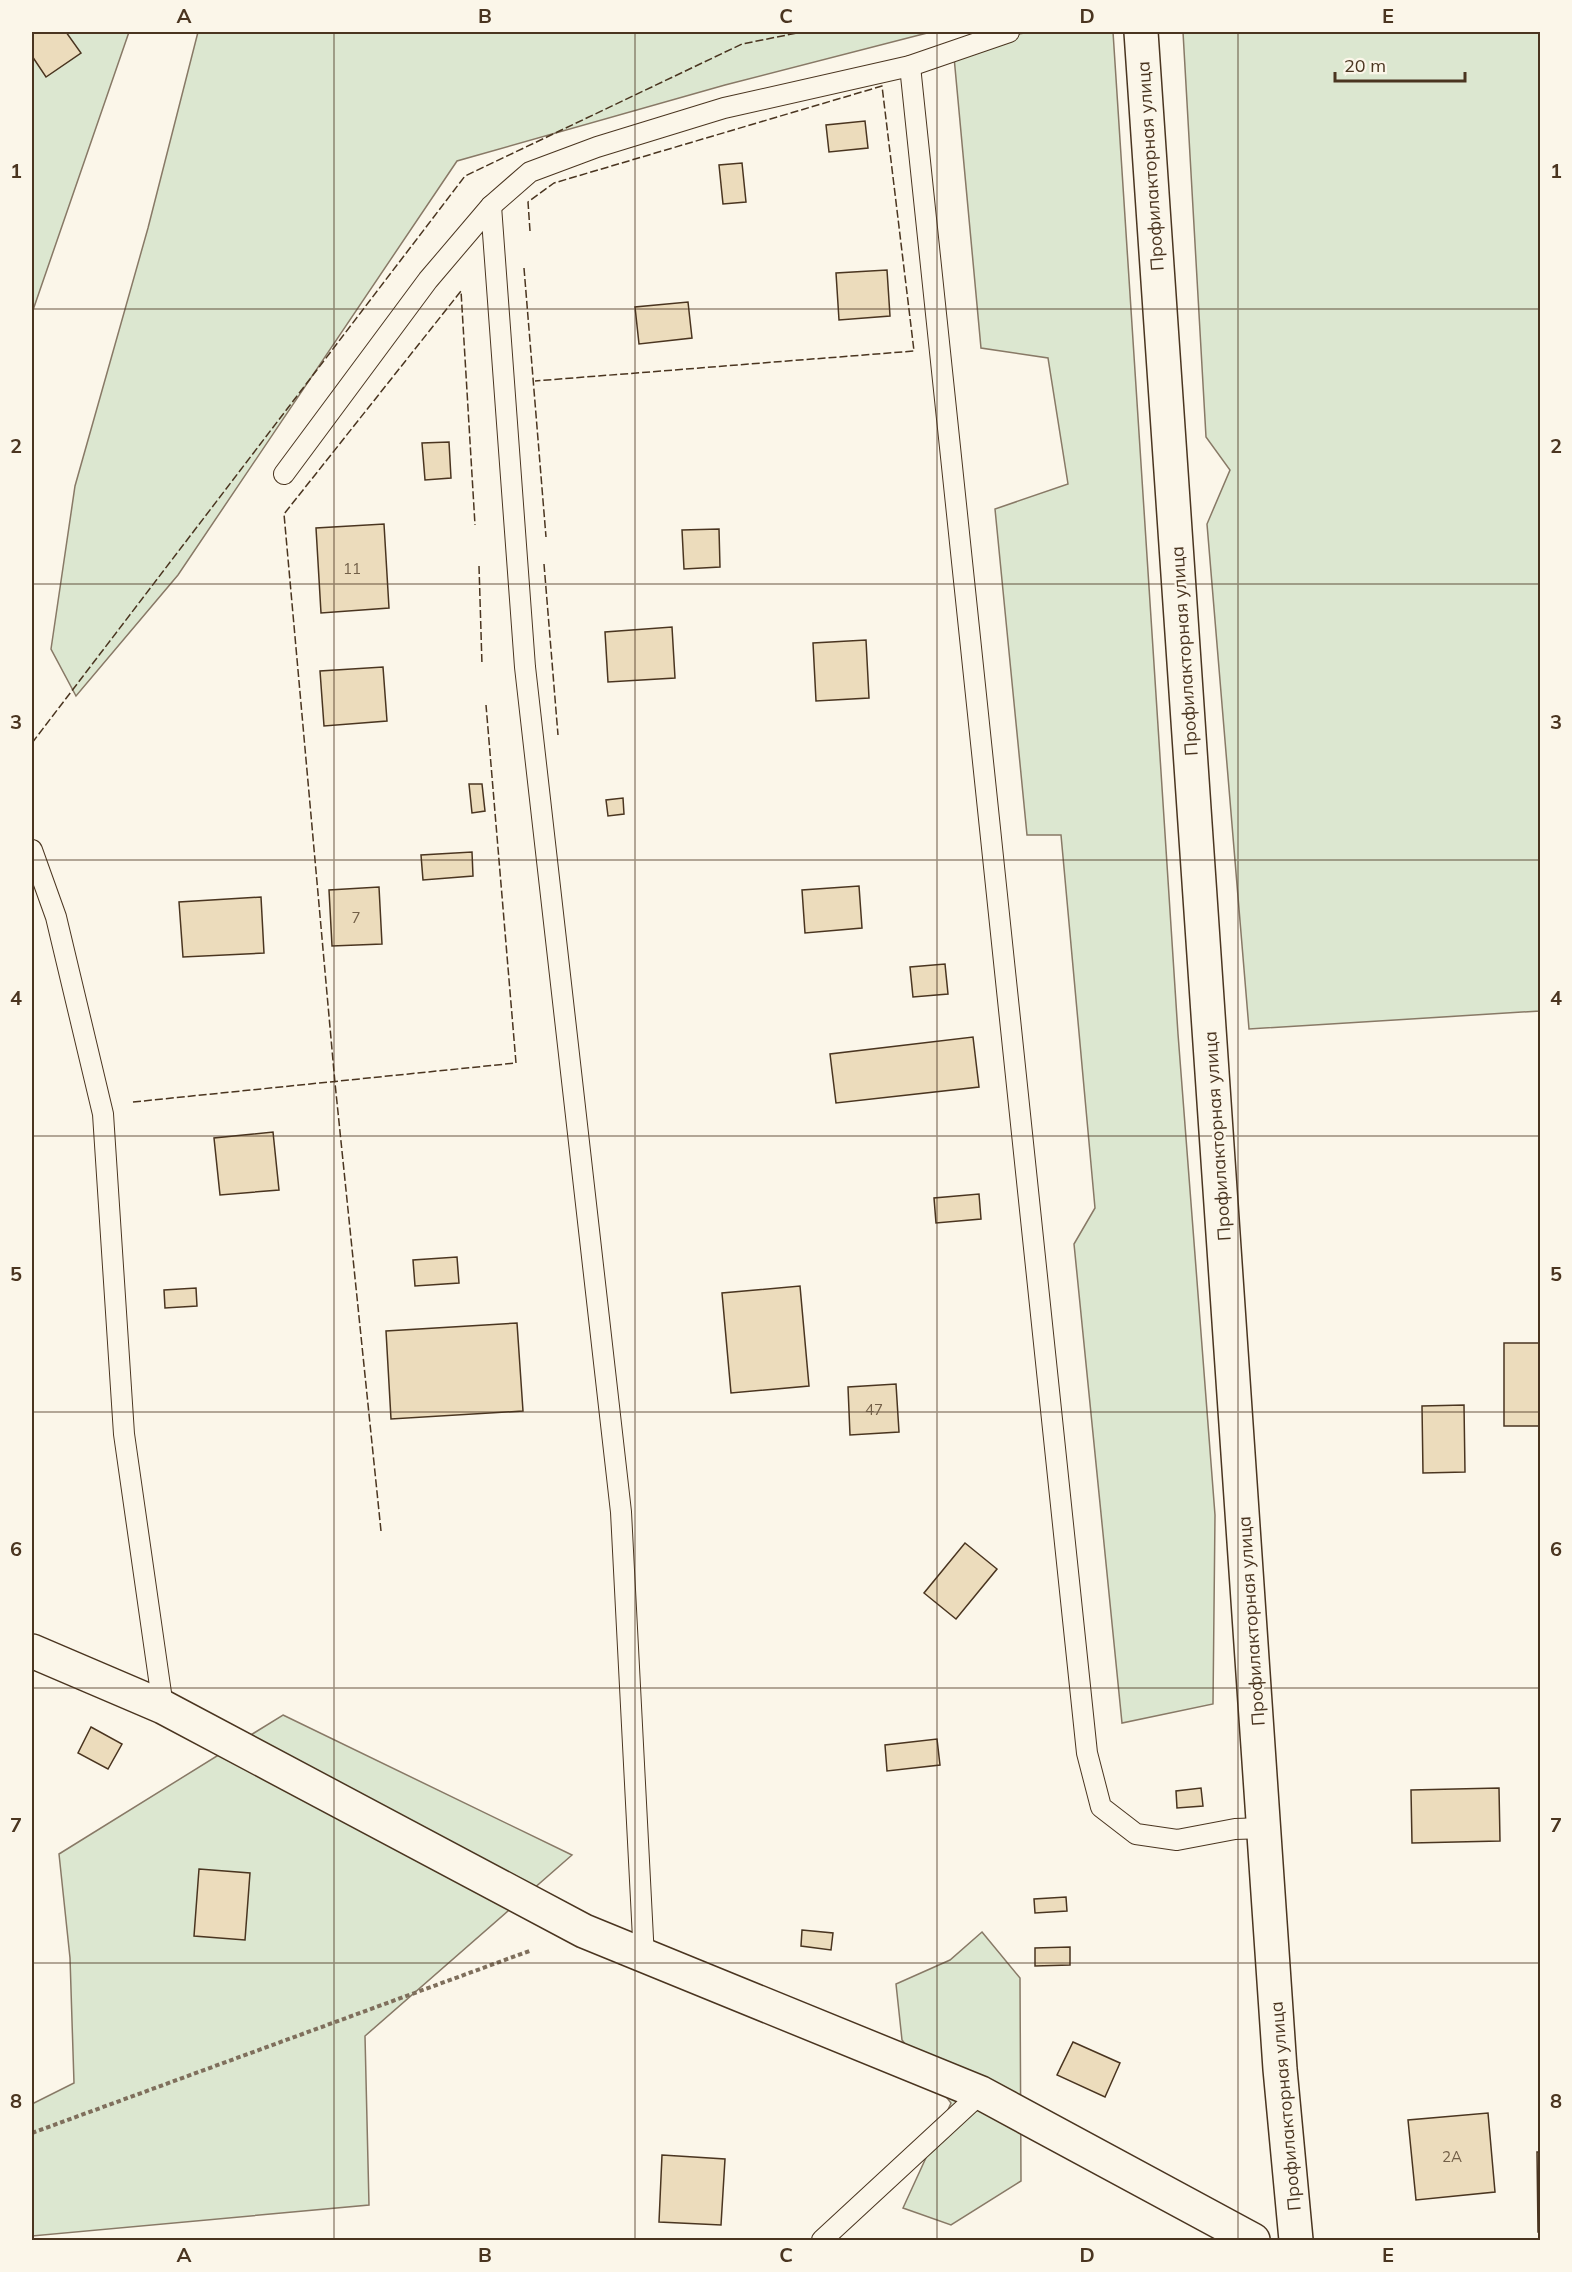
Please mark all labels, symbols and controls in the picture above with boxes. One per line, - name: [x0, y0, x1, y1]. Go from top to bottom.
- text: A: [177, 3, 192, 28]
- text: B: [478, 3, 492, 28]
- text: C: [779, 3, 793, 28]
- text: D: [1079, 3, 1095, 28]
- text: E: [1382, 3, 1394, 28]
- scale bar: [1335, 45, 1466, 83]
- text: 20 m: [1344, 54, 1386, 77]
- street label: Профилакторная улица: [1131, 60, 1169, 272]
- text: 1: [10, 158, 22, 183]
- text: 1: [1550, 158, 1562, 183]
- text: 2: [10, 433, 22, 458]
- text: 2: [1550, 433, 1562, 458]
- street label: Профилакторная улица: [1165, 545, 1203, 757]
- house number: 11: [343, 559, 361, 578]
- text: 3: [10, 709, 22, 734]
- text: 3: [1550, 709, 1562, 734]
- house number: 7: [351, 908, 361, 927]
- text: 4: [10, 985, 22, 1010]
- text: 4: [1550, 985, 1562, 1010]
- street label: Профилакторная улица: [1198, 1030, 1236, 1242]
- text: 5: [10, 1261, 22, 1286]
- text: 5: [1550, 1261, 1562, 1286]
- house number: 47: [865, 1400, 883, 1419]
- street label: Профилакторная улица: [1232, 1515, 1270, 1727]
- text: 6: [10, 1536, 22, 1561]
- text: 6: [1550, 1536, 1562, 1561]
- text: 7: [10, 1812, 22, 1837]
- text: 7: [1550, 1812, 1562, 1837]
- street label: Профилакторная улица: [1264, 2000, 1306, 2212]
- text: 8: [10, 2088, 22, 2113]
- text: 8: [1550, 2088, 1562, 2113]
- house number: 2А: [1442, 2147, 1462, 2166]
- text: A: [177, 2242, 192, 2267]
- text: B: [478, 2242, 492, 2267]
- text: C: [779, 2242, 793, 2267]
- text: D: [1079, 2242, 1095, 2267]
- text: E: [1382, 2242, 1394, 2267]

